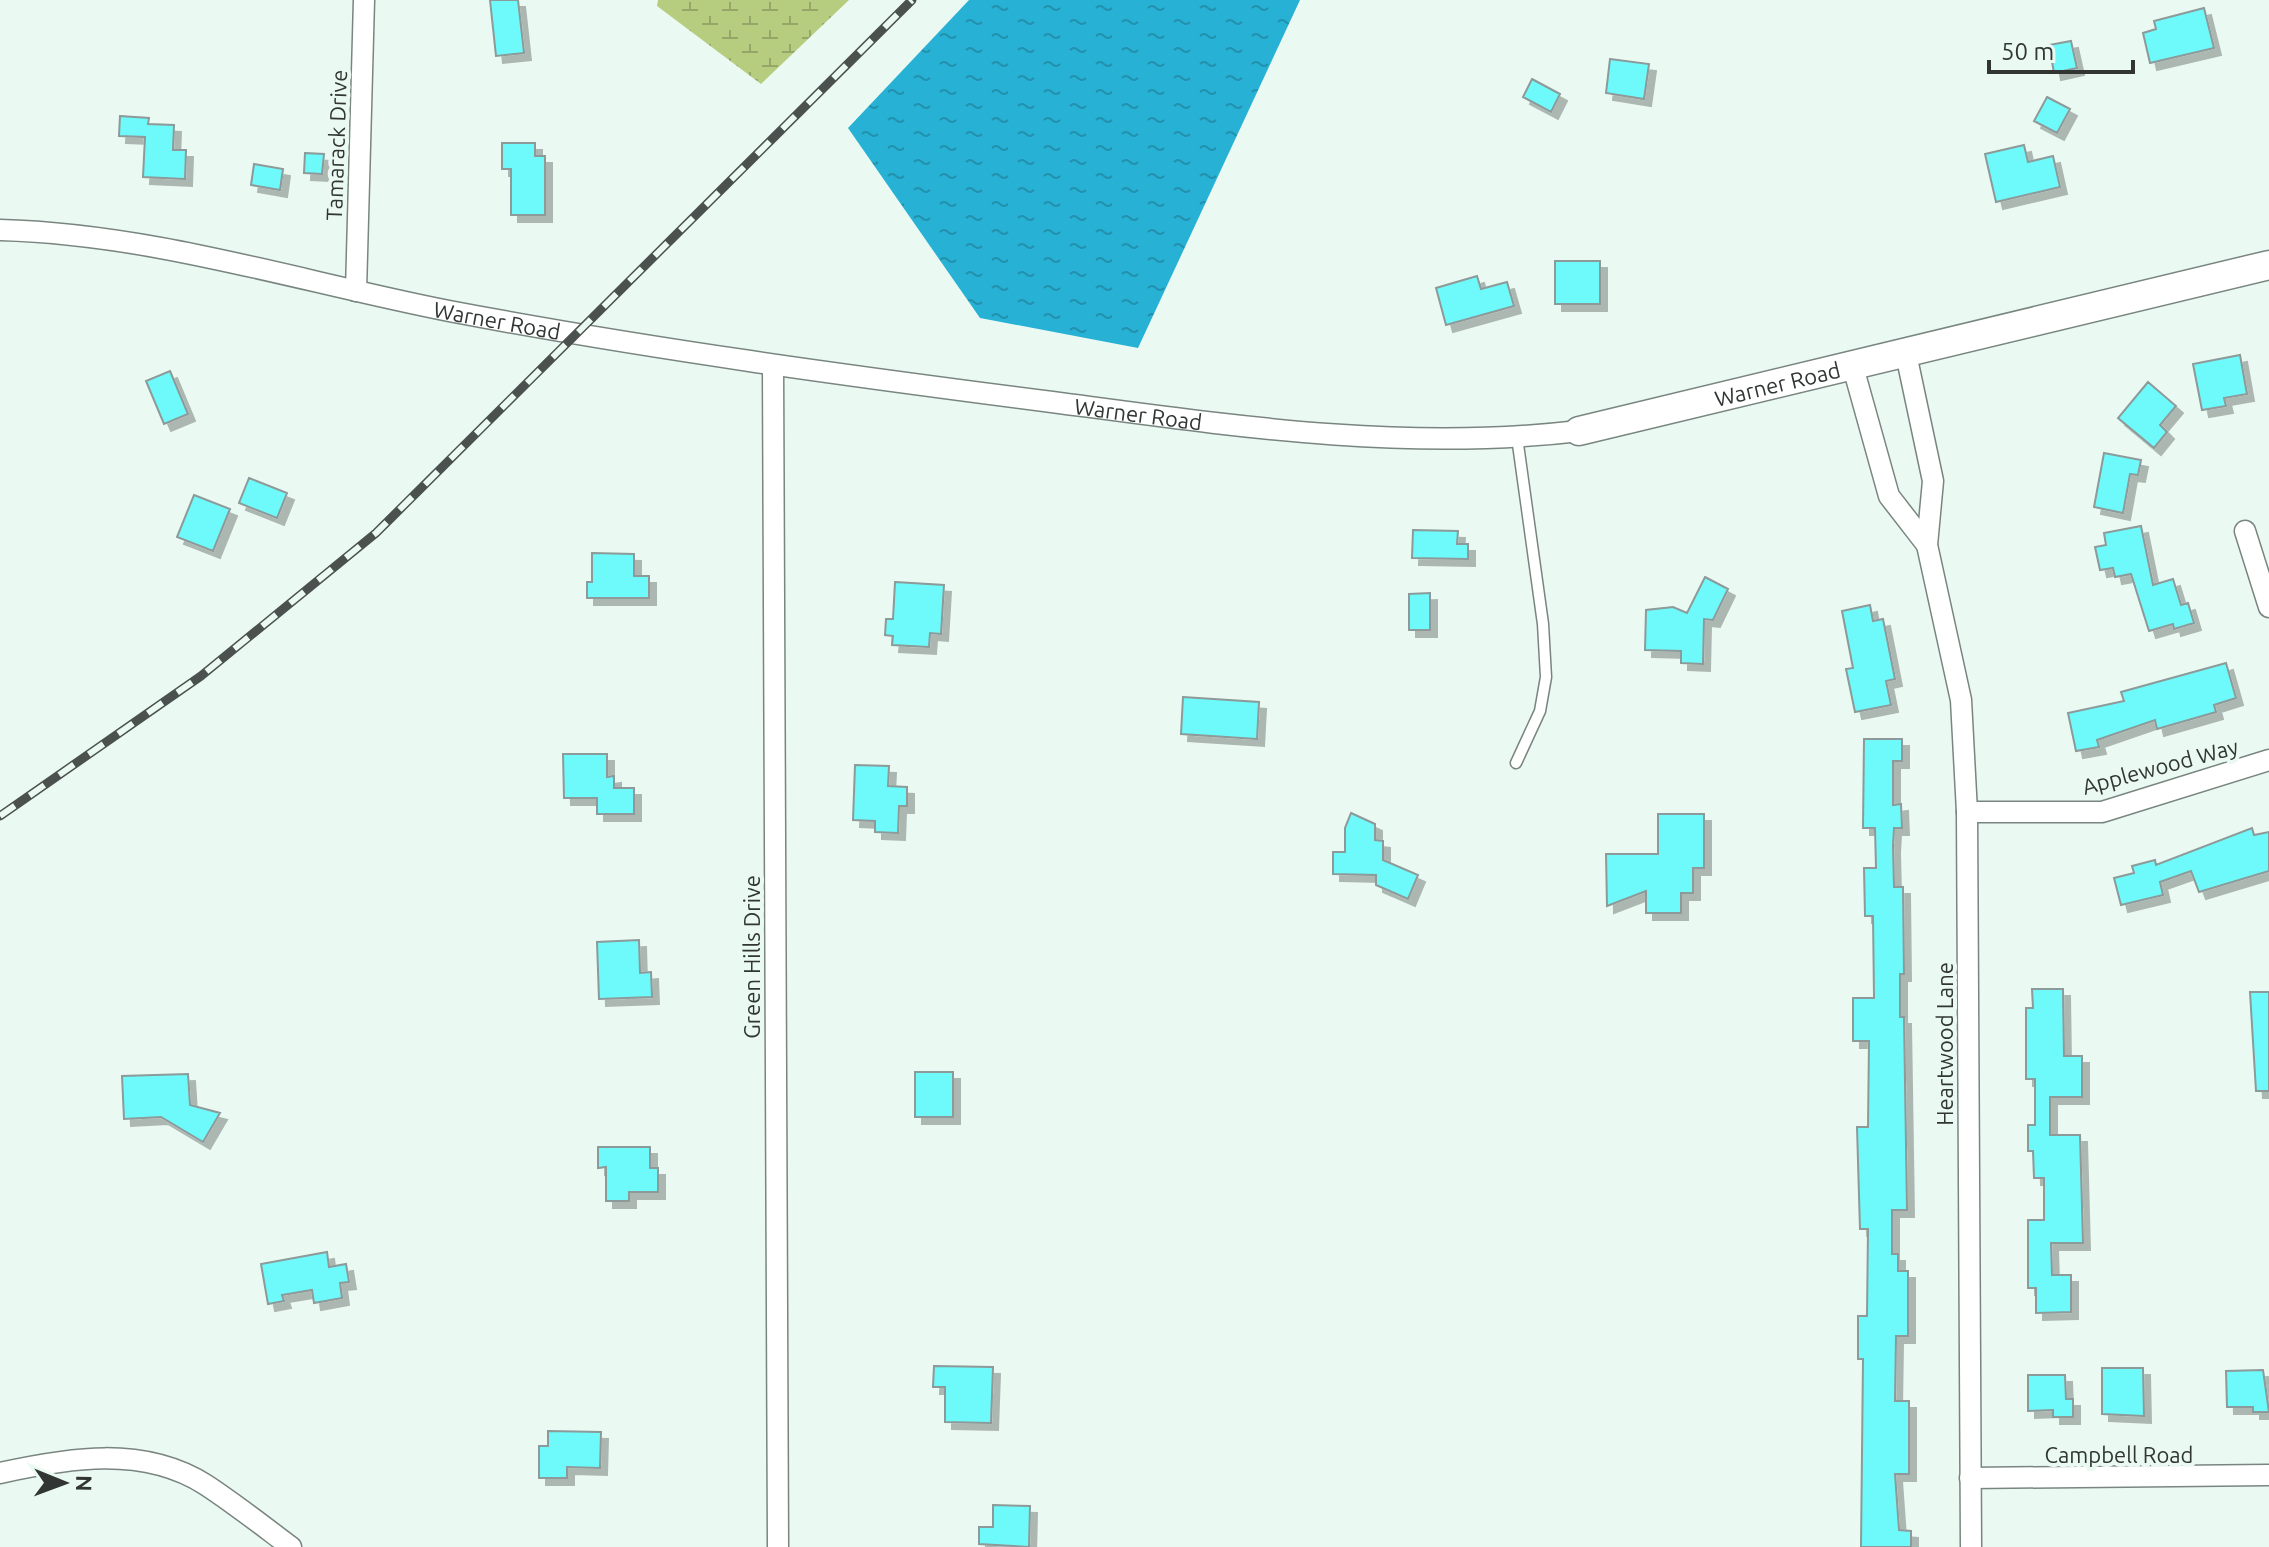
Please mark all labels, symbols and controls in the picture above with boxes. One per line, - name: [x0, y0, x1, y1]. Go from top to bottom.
- scale bar: [1989, 24, 2133, 74]
- text: 50 m: [2001, 38, 2054, 65]
- street label: Tamarack Drive: [321, 69, 351, 221]
- street label: Warner Road: [432, 296, 563, 343]
- street label: Warner Road: [1712, 356, 1843, 410]
- street label: Warner Road: [1073, 393, 1204, 434]
- street label: Applewood Way: [2079, 733, 2241, 799]
- street label: Green Hills Drive: [739, 875, 764, 1039]
- street label: Heartwood Lane: [1932, 962, 1957, 1126]
- street label: Campbell Road: [2045, 1442, 2193, 1467]
- north arrow: [24, 1443, 104, 1523]
- text: N: [72, 1475, 97, 1492]

